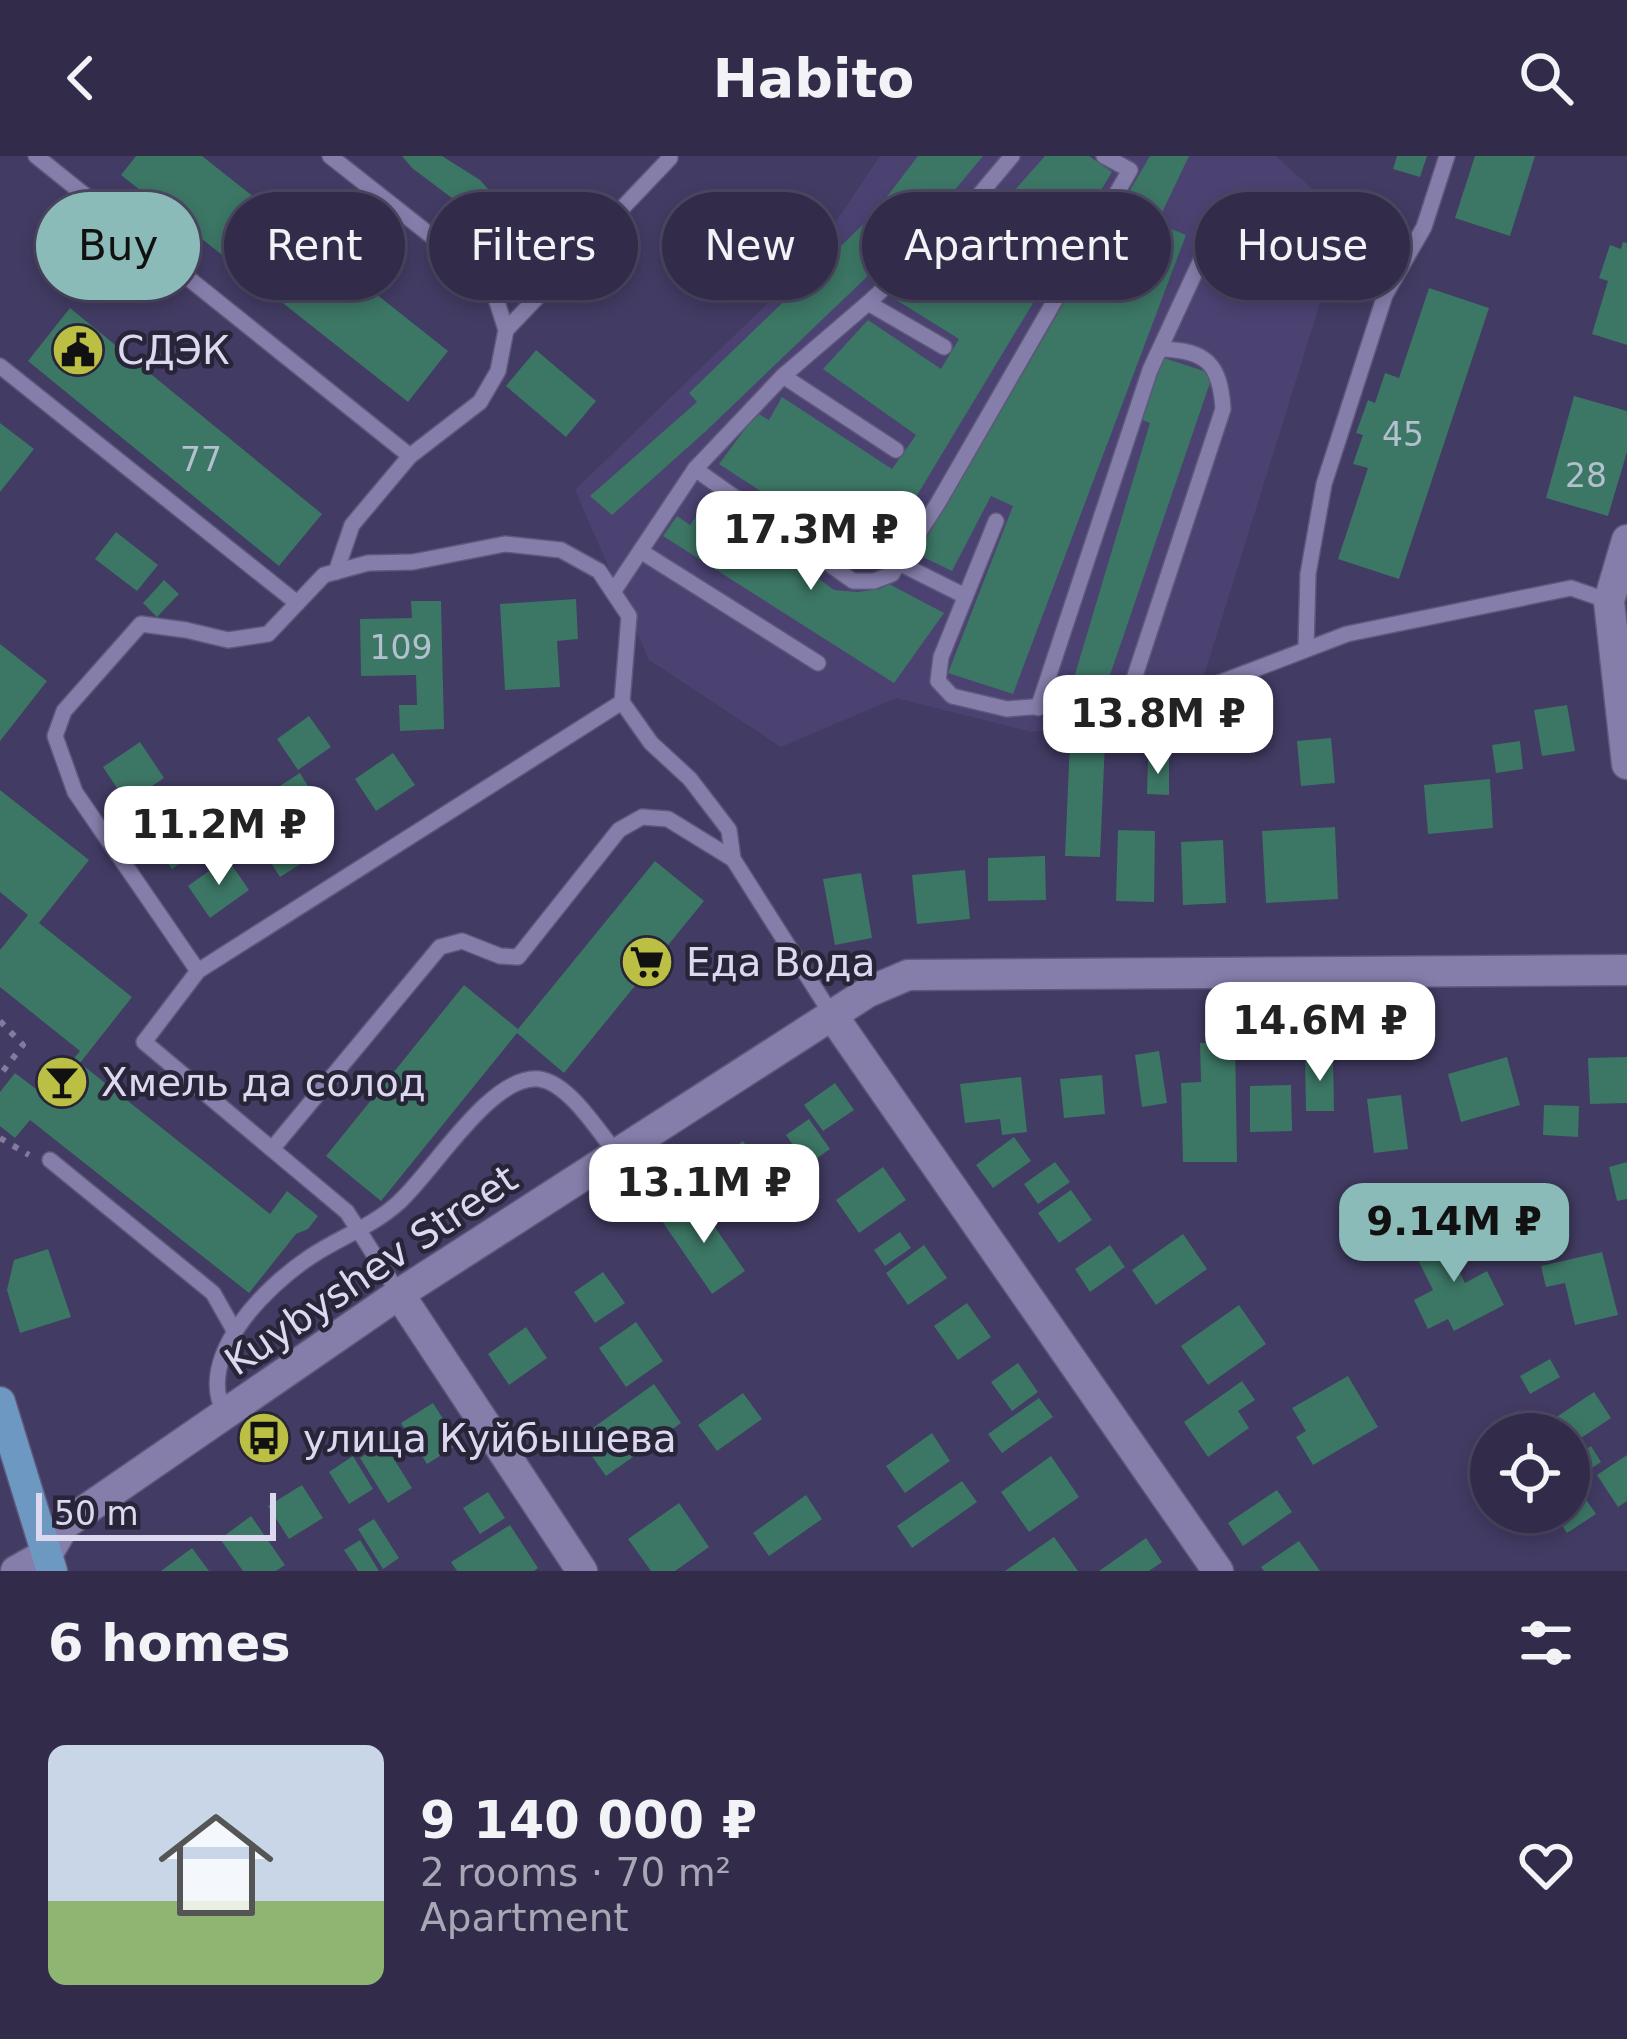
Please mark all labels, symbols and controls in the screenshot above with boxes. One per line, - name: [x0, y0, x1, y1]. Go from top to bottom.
- icon: back: [48, 45, 114, 111]
- icon: search: [1513, 45, 1579, 111]
- text: Habito: [713, 47, 914, 110]
- chip: Buy: [36, 192, 200, 300]
- chip: Rent: [224, 192, 405, 300]
- chip: Filters: [429, 192, 638, 300]
- chip: New: [662, 192, 838, 300]
- chip: Apartment: [862, 192, 1171, 300]
- chip: House: [1195, 192, 1410, 300]
- public building icon: СДЭК: [50, 322, 106, 378]
- place label: СДЭК: [117, 328, 230, 373]
- house number: 45: [1382, 415, 1424, 454]
- house number: 77: [180, 440, 222, 479]
- house number: 28: [1565, 456, 1607, 495]
- pin: 17.3M ₽: [700, 491, 922, 593]
- text: 17.3M ₽: [723, 507, 899, 552]
- house number: 109: [370, 628, 433, 667]
- pin: 13.8M ₽: [1047, 675, 1269, 777]
- text: 13.8M ₽: [1070, 691, 1246, 736]
- pin: 11.2M ₽: [108, 786, 330, 888]
- text: 11.2M ₽: [131, 802, 307, 847]
- supermarket icon: Еда Вода: [619, 934, 675, 990]
- place label: Еда Вода: [686, 940, 875, 985]
- pin: 14.6M ₽: [1209, 982, 1431, 1084]
- text: 14.6M ₽: [1232, 998, 1408, 1043]
- bar icon: Хмель да солод: [34, 1054, 90, 1110]
- place label: Хмель да солод: [101, 1060, 426, 1105]
- pin: 13.1M ₽: [593, 1144, 815, 1246]
- street label: Kuybyshev Street: [217, 1156, 525, 1384]
- text: 13.1M ₽: [616, 1160, 792, 1205]
- pin: 9.14M ₽: [1343, 1183, 1565, 1285]
- text: 9.14M ₽: [1366, 1199, 1542, 1244]
- bus stop icon: улица Куйбышева: [236, 1410, 292, 1466]
- map controls: [1470, 1413, 1590, 1533]
- button: locate: [1470, 1413, 1590, 1533]
- place label: улица Куйбышева: [303, 1416, 677, 1461]
- scale bar: [36, 1487, 276, 1540]
- text: 50 m: [54, 1494, 139, 1533]
- icon: filters: [1513, 1610, 1579, 1676]
- text: 6 homes: [48, 1614, 291, 1673]
- text: 9 140 000 ₽: [420, 1791, 757, 1850]
- icon: home: [144, 1793, 288, 1937]
- icon: heart: [1513, 1832, 1579, 1898]
- text: 2 rooms · 70 m²: [420, 1850, 731, 1895]
- text: Apartment: [420, 1895, 629, 1940]

